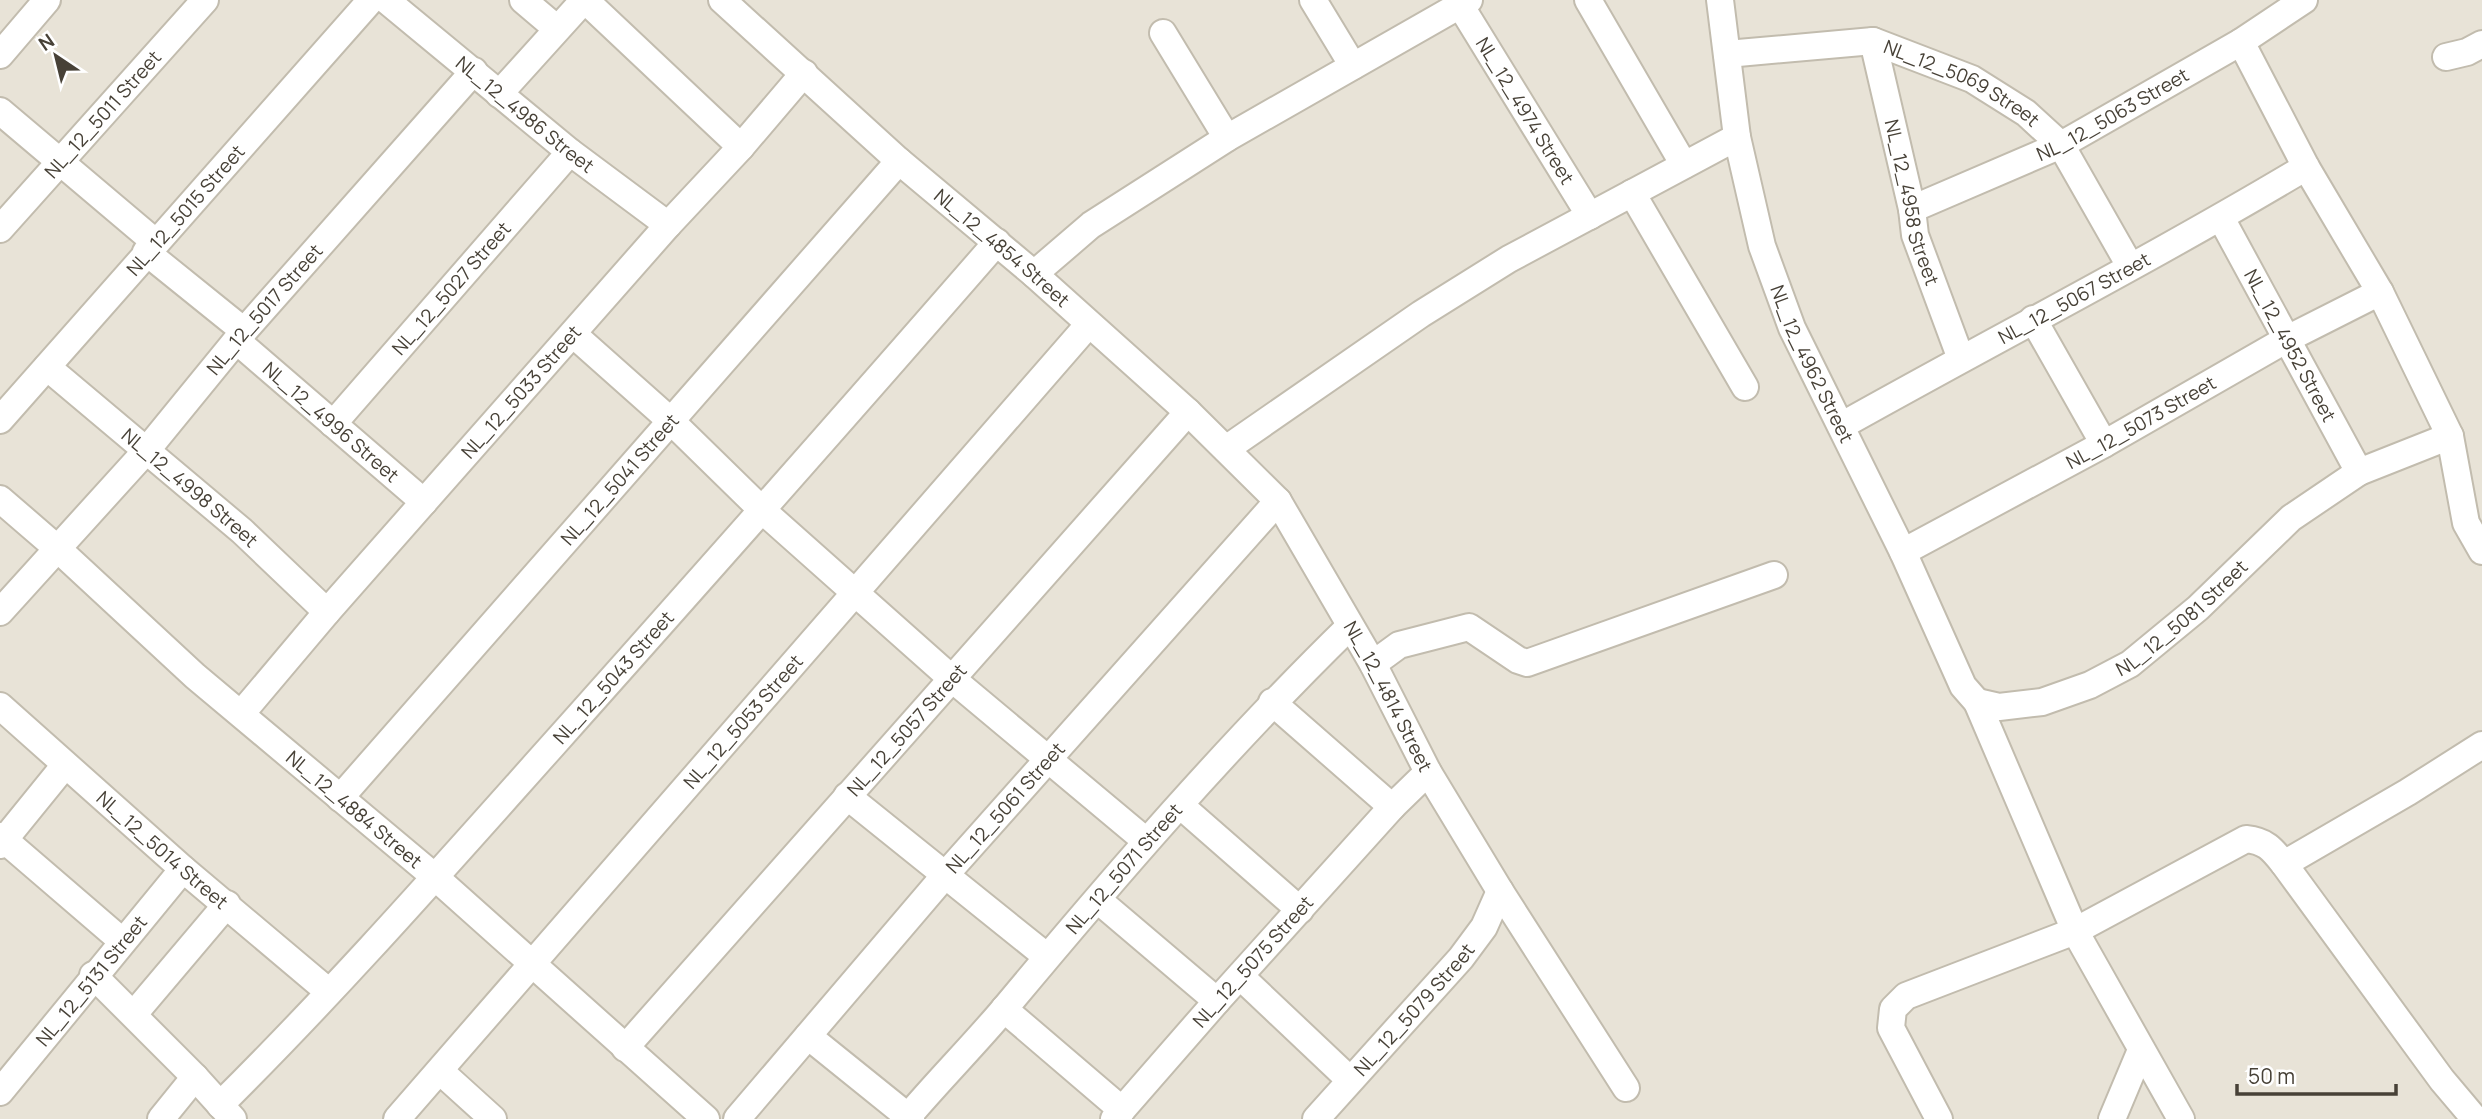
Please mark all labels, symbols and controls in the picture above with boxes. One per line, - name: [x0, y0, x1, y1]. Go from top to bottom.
- north arrow: [21, 21, 91, 91]
- text: N: [33, 28, 59, 57]
- street label: NL_12_4974 Street: [1470, 32, 1580, 189]
- street label: NL_12_5069 Street: [1880, 33, 2045, 132]
- street label: NL_12_5011 Street: [39, 45, 167, 184]
- street label: NL_12_4986 Street: [450, 50, 599, 179]
- street label: NL_12_5063 Street: [2032, 62, 2193, 167]
- street label: NL_12_4958 Street: [1879, 117, 1946, 289]
- street label: NL_12_5015 Street: [120, 139, 250, 281]
- street label: NL_12_4854 Street: [929, 183, 1075, 313]
- street label: NL_12_5027 Street: [386, 216, 516, 360]
- street label: NL_12_5017 Street: [200, 238, 328, 380]
- street label: NL_12_5067 Street: [1994, 246, 2155, 350]
- street label: NL_12_4952 Street: [2238, 265, 2342, 426]
- street label: NL_12_4962 Street: [1764, 281, 1860, 447]
- street label: NL_12_5033 Street: [455, 320, 587, 464]
- street label: NL_12_4996 Street: [257, 356, 405, 488]
- street label: NL_12_5073 Street: [2061, 370, 2221, 475]
- street label: NL_12_5041 Street: [555, 408, 684, 551]
- street label: NL_12_4998 Street: [116, 422, 264, 553]
- street label: NL_12_5081 Street: [2111, 554, 2253, 682]
- street label: NL_12_5043 Street: [547, 605, 679, 750]
- street label: NL_12_4814 Street: [1338, 616, 1439, 776]
- street label: NL_12_5053 Street: [677, 649, 809, 794]
- street label: NL_12_5057 Street: [841, 658, 972, 802]
- street label: NL_12_5061 Street: [940, 736, 1070, 879]
- street label: NL_12_4884 Street: [281, 745, 428, 874]
- street label: NL_12_5014 Street: [91, 785, 234, 915]
- street label: NL_12_5071 Street: [1060, 798, 1188, 939]
- street label: NL_12_5075 Street: [1187, 890, 1319, 1033]
- street label: NL_12_5131 Street: [30, 910, 153, 1052]
- street label: NL_12_5079 Street: [1348, 938, 1480, 1082]
- scale bar: [2237, 1052, 2396, 1096]
- text: 50 m: [2248, 1062, 2295, 1090]

